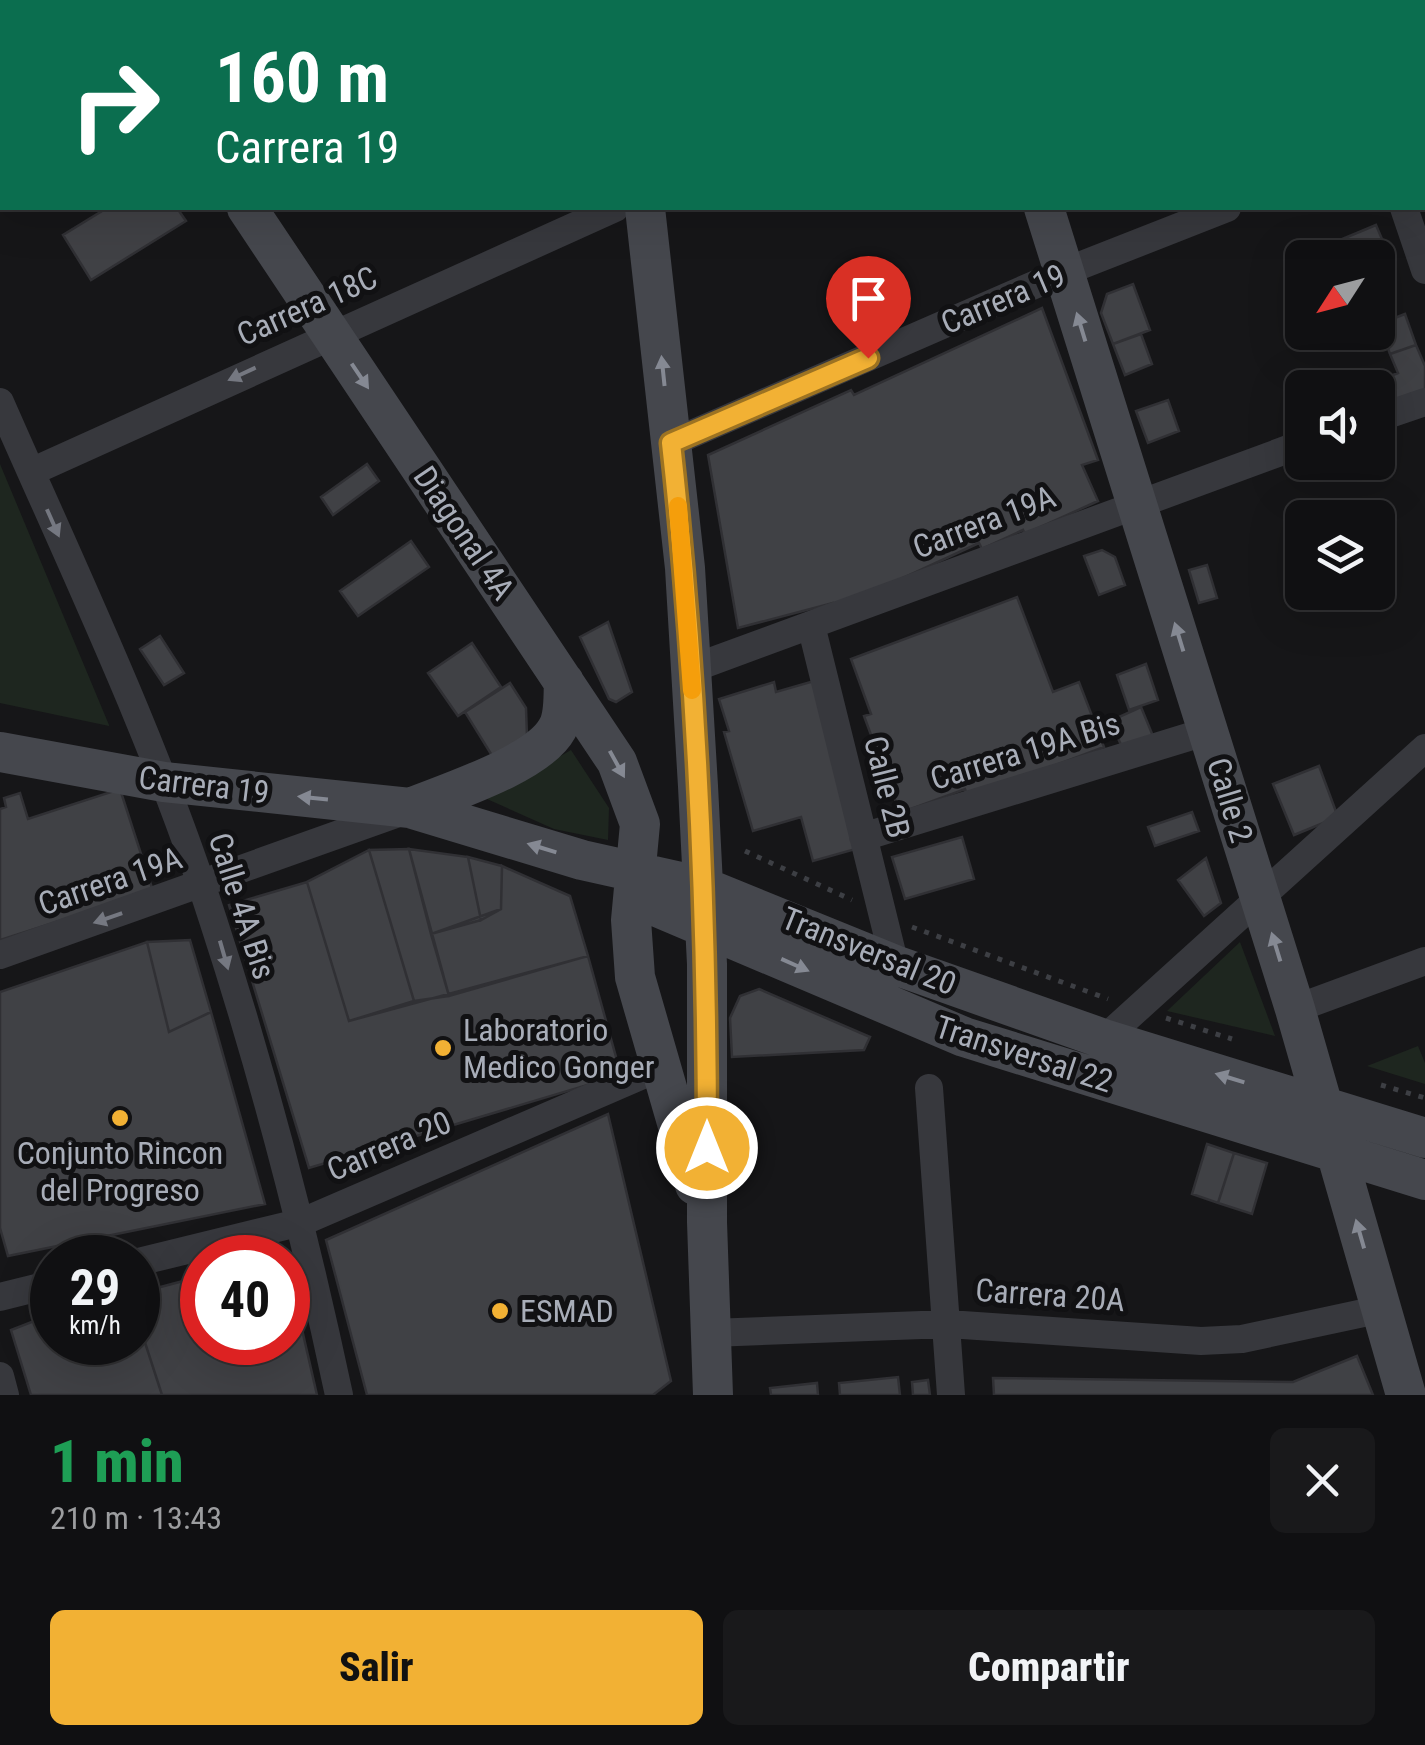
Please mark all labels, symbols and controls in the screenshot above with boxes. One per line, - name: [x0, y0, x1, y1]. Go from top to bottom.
- text: 160 m: [215, 37, 389, 119]
- icon: right: [50, 40, 180, 170]
- text: Carrera 19: [215, 121, 399, 174]
- north arrow: [1285, 240, 1395, 350]
- map controls: [1285, 240, 1395, 610]
- pin: [826, 256, 911, 359]
- street label: Carrera 19: [935, 256, 1071, 342]
- street label: Carrera 18C: [231, 258, 383, 354]
- icon: arrive: [841, 271, 896, 326]
- one-way arrow: [1073, 311, 1088, 341]
- one-way arrow: [655, 354, 671, 386]
- one-way arrow: [350, 362, 368, 390]
- one-way arrow: [228, 366, 257, 382]
- button: sound: [1285, 370, 1395, 480]
- street label: Diagonal 4A: [406, 459, 522, 607]
- street label: Carrera 19A: [907, 477, 1061, 567]
- button: layers: [1285, 500, 1395, 610]
- one-way arrow: [45, 508, 61, 538]
- one-way arrow: [1170, 621, 1185, 651]
- street label: Carrera 19A Bis: [926, 704, 1124, 798]
- street label: Calle 2B: [856, 732, 918, 842]
- one-way arrow: [608, 749, 625, 778]
- street label: Calle 2: [1199, 753, 1261, 847]
- street label: Carrera 19: [137, 758, 271, 812]
- one-way arrow: [297, 790, 328, 806]
- street label: Calle 4A Bis: [201, 828, 283, 984]
- street label: Carrera 19A: [33, 839, 187, 923]
- one-way arrow: [526, 840, 557, 855]
- street label: Transversal 20: [776, 899, 962, 1003]
- one-way arrow: [93, 912, 123, 927]
- one-way arrow: [1267, 932, 1282, 962]
- one-way arrow: [217, 940, 232, 971]
- one-way arrow: [780, 957, 810, 973]
- street label: Transversal 22: [930, 1007, 1118, 1101]
- place label: Laboratorio Medico Gonger: [463, 1011, 655, 1086]
- marker: Laboratorio Medico Gonger: [432, 1037, 454, 1059]
- one-way arrow: [1215, 1070, 1245, 1085]
- position arrow: [655, 1096, 759, 1200]
- street label: Carrera 20: [321, 1103, 457, 1189]
- marker: Conjunto Rincon del Progreso: [109, 1107, 131, 1129]
- place label: Conjunto Rincon del Progreso: [17, 1134, 223, 1209]
- one-way arrow: [1352, 1218, 1367, 1249]
- speed limit sign: 40: [180, 1235, 310, 1365]
- text: 29: [70, 1259, 120, 1317]
- street label: Carrera 20A: [974, 1271, 1126, 1319]
- place label: ESMAD: [520, 1292, 614, 1330]
- marker: ESMAD: [489, 1300, 511, 1322]
- text: km/h: [69, 1311, 121, 1340]
- text: 1 min: [50, 1426, 184, 1497]
- button: close: [1270, 1428, 1375, 1533]
- text: 210 m · 13:43: [50, 1499, 222, 1537]
- button: Salir: [50, 1610, 703, 1725]
- button: Compartir: [723, 1610, 1375, 1725]

